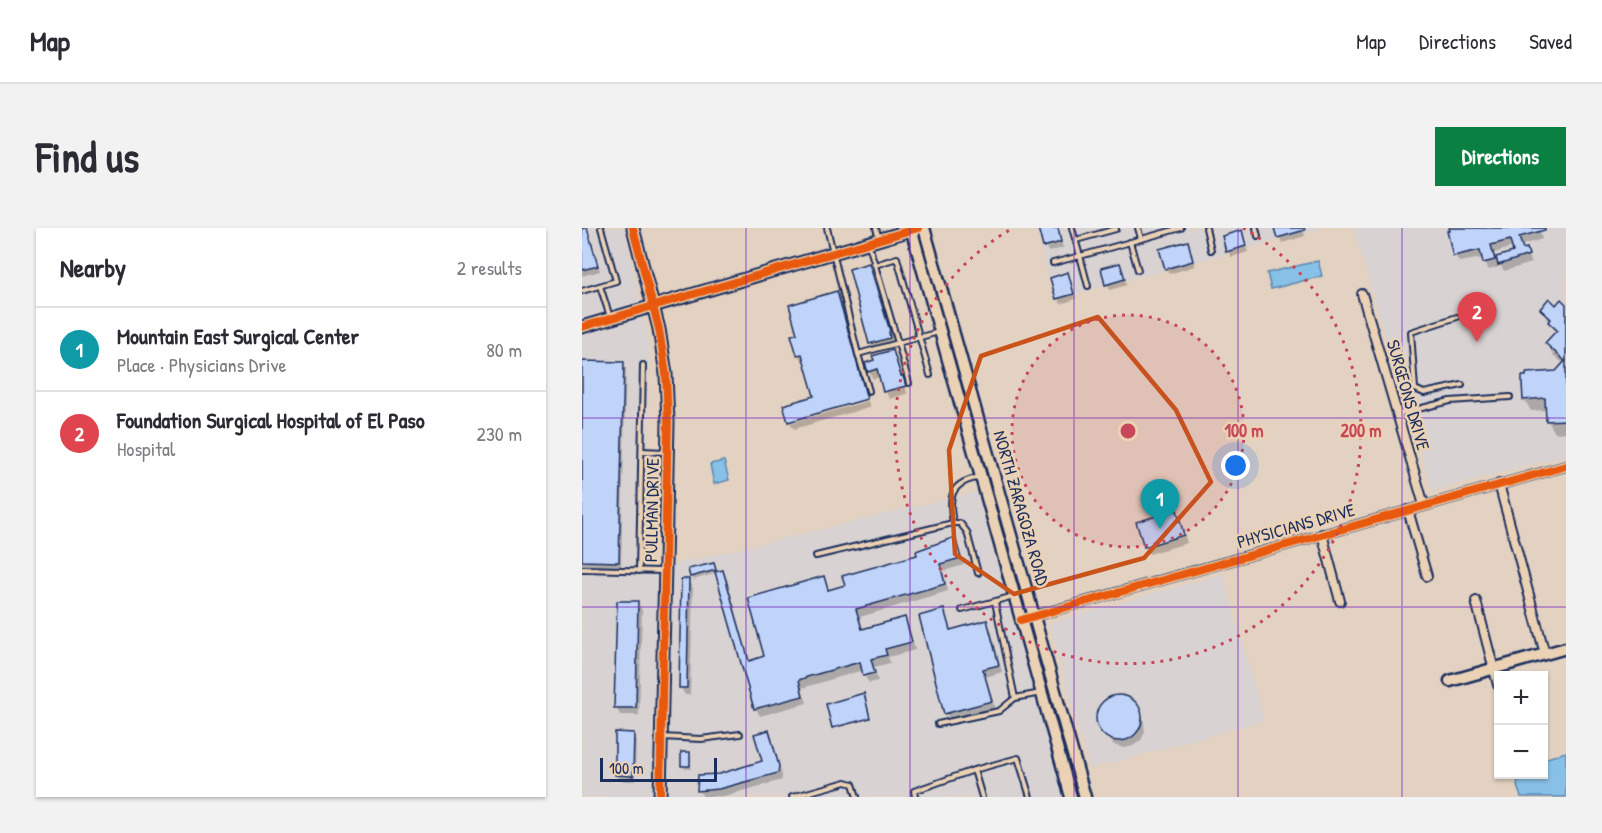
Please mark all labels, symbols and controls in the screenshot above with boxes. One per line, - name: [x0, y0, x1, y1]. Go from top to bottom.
- text: Map: [30, 22, 70, 60]
- text: Map: [1356, 27, 1386, 56]
- text: Directions: [1419, 27, 1496, 56]
- text: Saved: [1529, 27, 1572, 56]
- button: Directions: [1435, 127, 1566, 186]
- text: Find us: [36, 128, 139, 185]
- text: Nearby: [60, 250, 126, 285]
- text: 2 results: [457, 254, 522, 281]
- pin: 2: [1458, 292, 1496, 342]
- text: Mountain East Surgical Center: [117, 321, 359, 351]
- text: 1: [76, 336, 83, 363]
- text: 80 m: [486, 336, 522, 363]
- street label: SURGEONS DRIVE: [1381, 337, 1436, 453]
- text: Place · Physicians Drive: [117, 351, 286, 378]
- text: Foundation Surgical Hospital of El Paso: [117, 405, 425, 435]
- text: 100 m: [1224, 418, 1264, 443]
- text: 200 m: [1341, 418, 1381, 443]
- text: 2: [75, 420, 84, 447]
- text: 230 m: [477, 420, 522, 447]
- centre of rings: [1118, 421, 1138, 441]
- street label: NORTH ZARAGOZA ROAD: [987, 428, 1056, 589]
- text: Hospital: [117, 435, 175, 462]
- your location: [1221, 451, 1250, 480]
- street label: PULLMAN DRIVE: [638, 458, 665, 562]
- pin: 1: [1140, 480, 1180, 529]
- street label: PHYSICIANS DRIVE: [1234, 497, 1358, 554]
- map controls: [1494, 671, 1548, 779]
- button: +: [1494, 671, 1548, 725]
- button: −: [1494, 725, 1548, 779]
- scale bar: [600, 755, 717, 782]
- text: 100 m: [609, 757, 644, 779]

